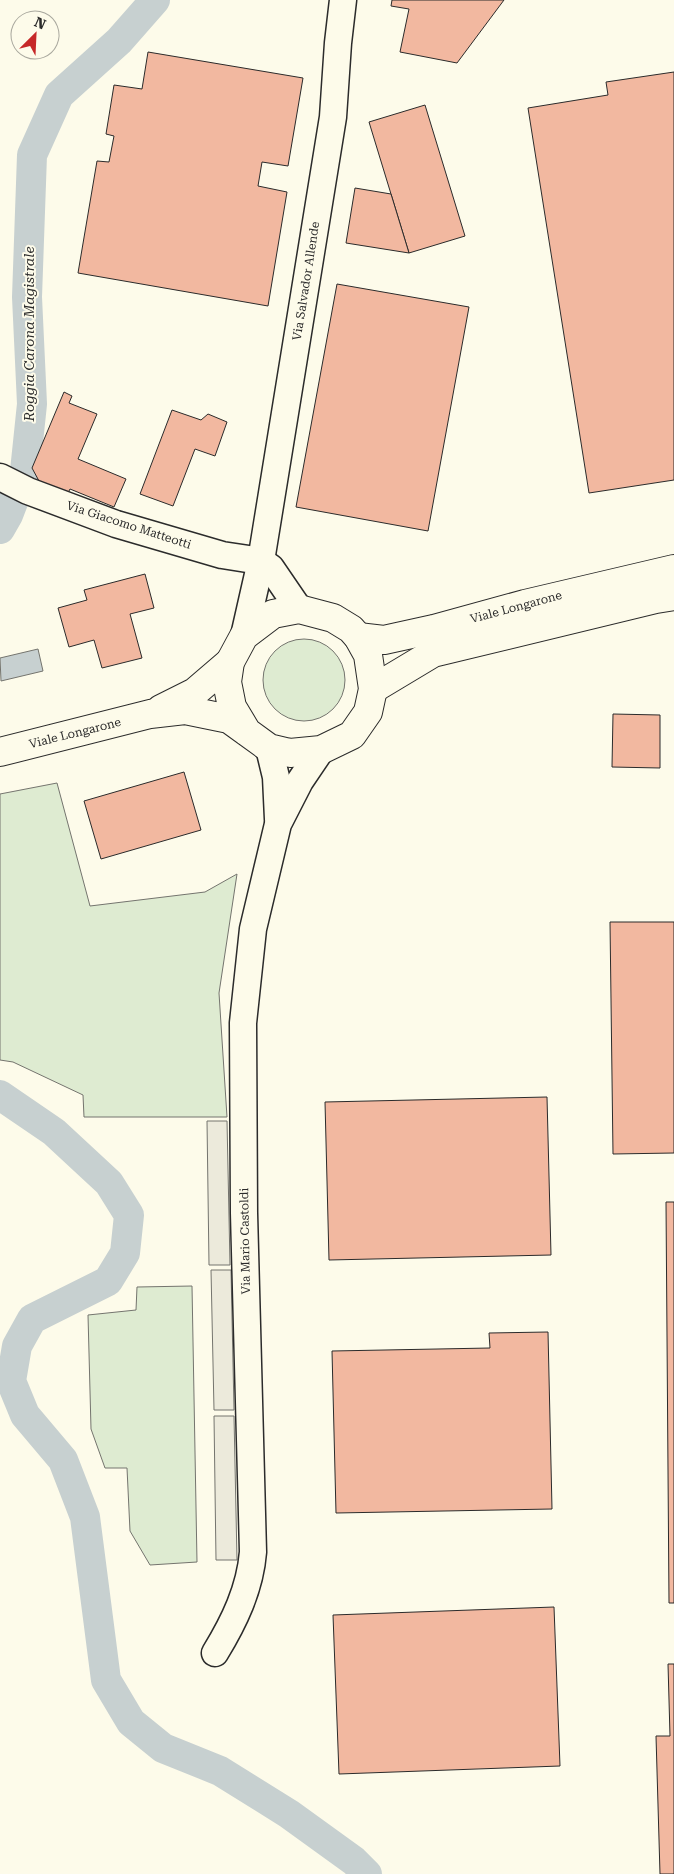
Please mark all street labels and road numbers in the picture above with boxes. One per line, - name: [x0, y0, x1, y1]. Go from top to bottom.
- street label: Via Salvador Allende: [290, 220, 322, 341]
- street label: Via Giacomo Matteotti: [65, 498, 193, 552]
- street label: Viale Longarone: [469, 588, 564, 626]
- street label: Viale Longarone: [28, 715, 123, 751]
- street label: Via Mario Castoldi: [237, 1187, 253, 1294]

